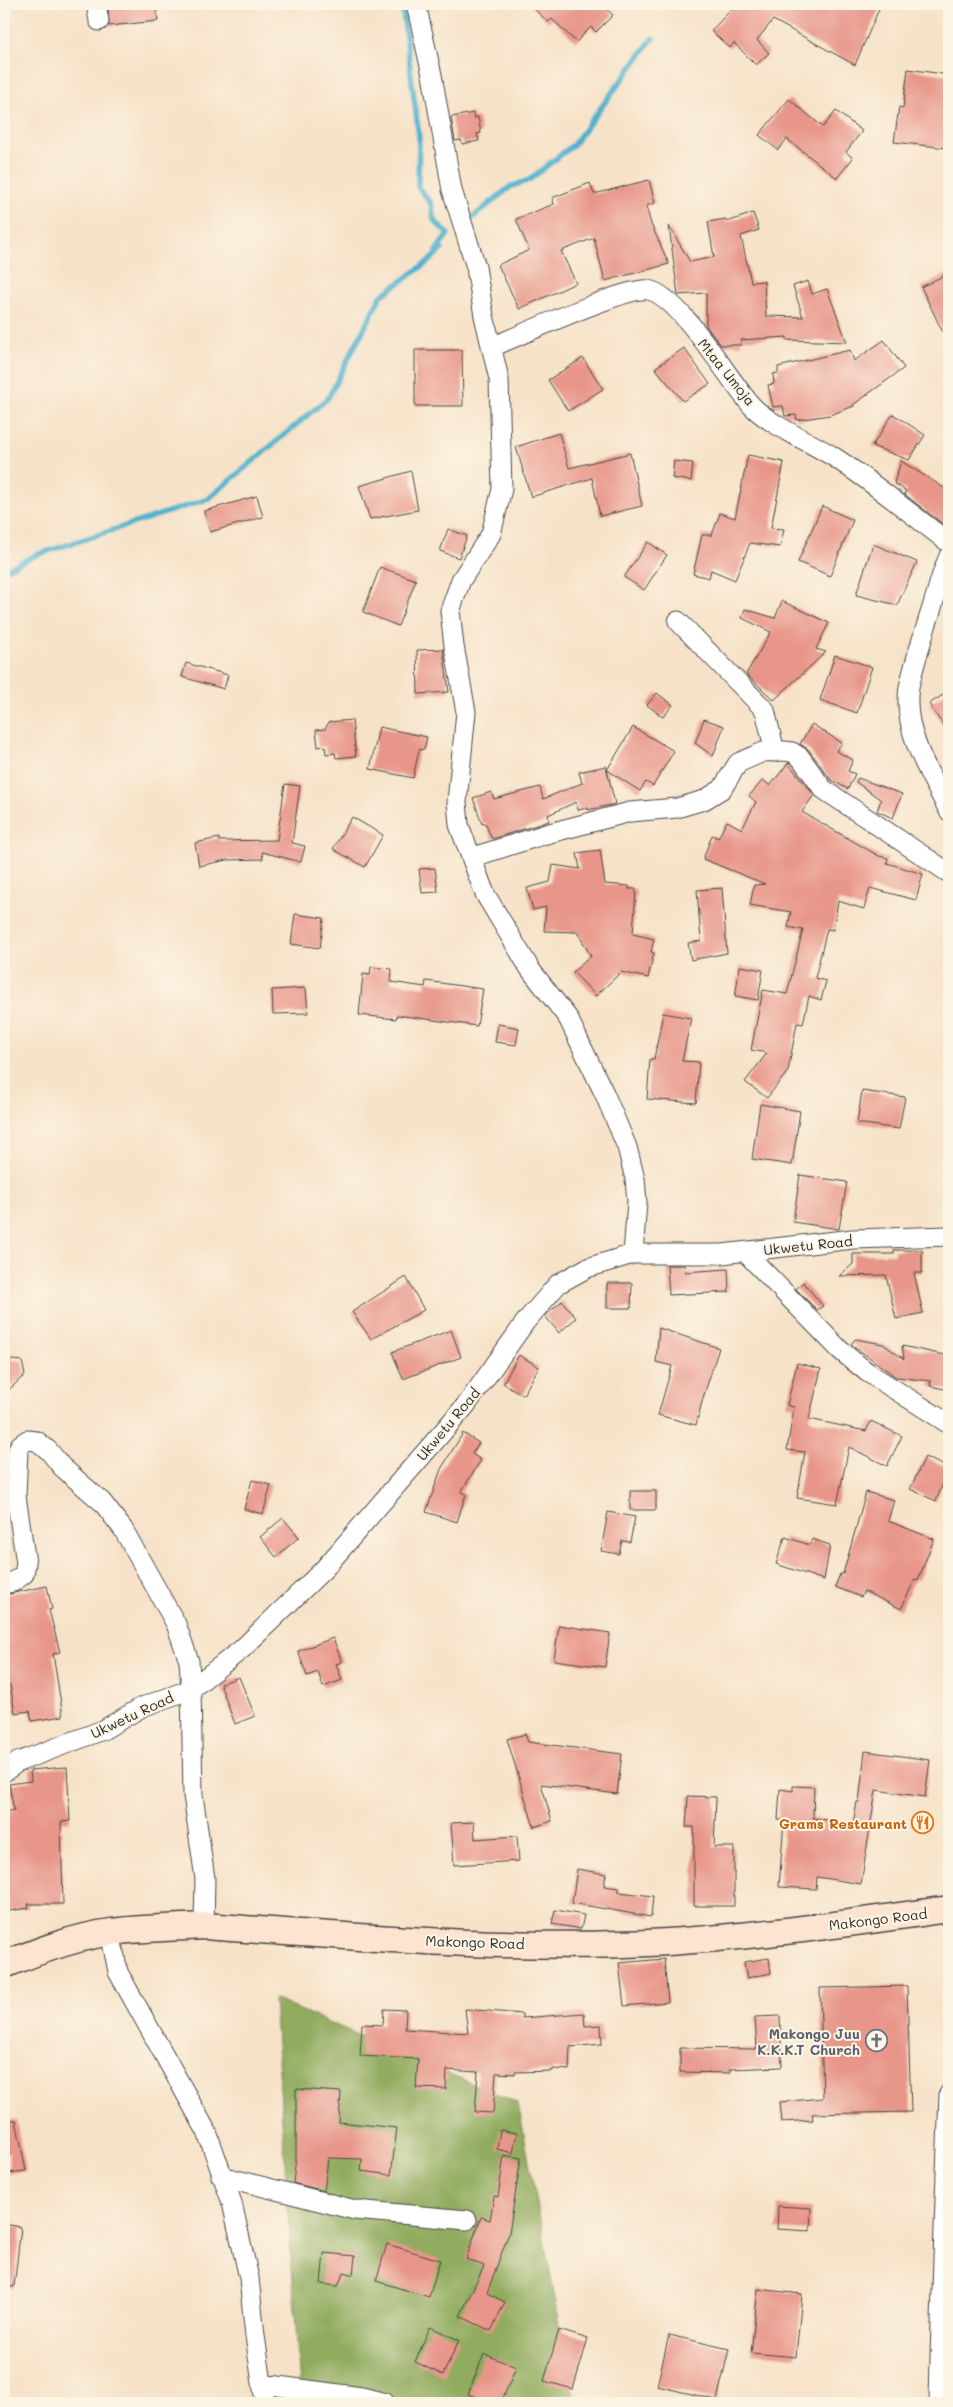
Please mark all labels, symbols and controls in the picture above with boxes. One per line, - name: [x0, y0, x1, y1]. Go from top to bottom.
- street label: Mtaa Umoja: [694, 334, 760, 410]
- street label: Ukwetu Road: [763, 1231, 854, 1259]
- street label: Ukwetu Road: [412, 1384, 484, 1464]
- street label: Ukwetu Road: [87, 1687, 177, 1743]
- restaurant icon: Grams Restaurant: [911, 1811, 935, 1835]
- place label: Grams Restaurant: [779, 1814, 907, 1833]
- street label: Makongo Road: [828, 1904, 928, 1934]
- street label: Makongo Road: [425, 1931, 525, 1953]
- place label: Makongo Juu K.K.K.T Church: [757, 2024, 860, 2059]
- church icon: Makongo Juu K.K.K.T Church: [864, 2029, 888, 2053]

